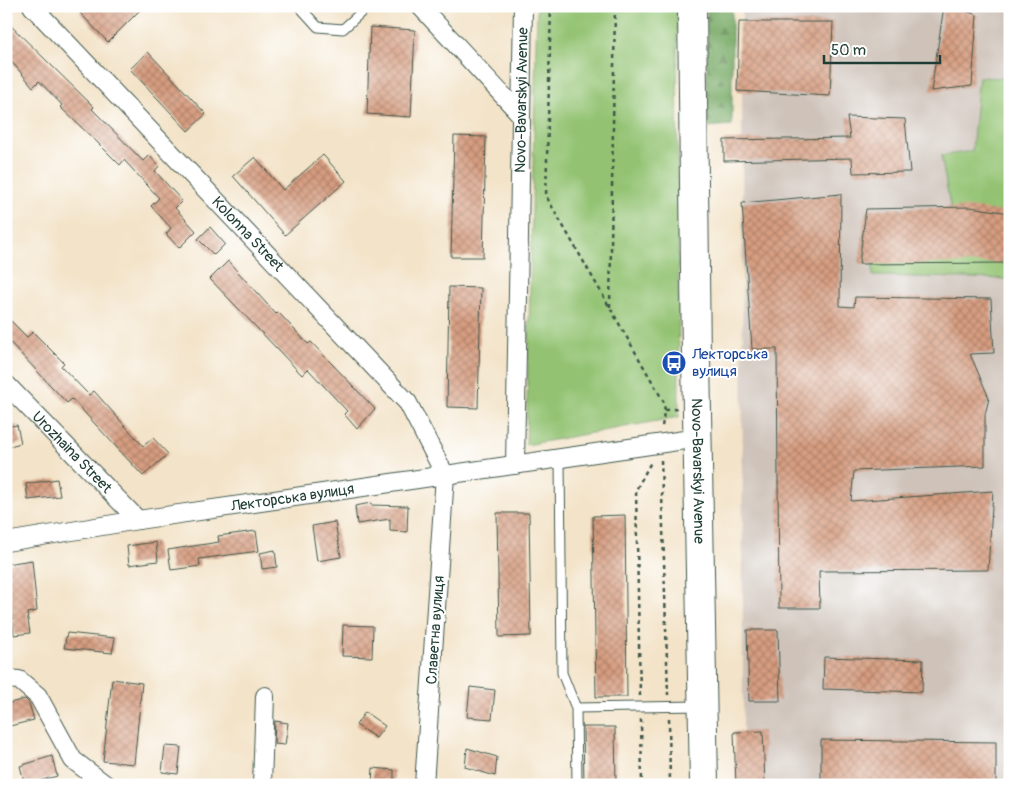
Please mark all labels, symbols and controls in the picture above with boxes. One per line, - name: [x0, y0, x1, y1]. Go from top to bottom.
- street label: Novo-Bavarskyi Avenue: [511, 27, 533, 173]
- scale bar: [824, 32, 940, 64]
- text: 50 m: [831, 41, 866, 60]
- street label: Kolonna Street: [207, 193, 288, 277]
- place label: Лекторська вулиця: [691, 345, 768, 381]
- bus stop icon: Лекторська вулиця: [661, 350, 687, 376]
- street label: Novo-Bavarskyi Avenue: [687, 398, 708, 544]
- street label: Urozhaina Street: [28, 408, 117, 498]
- street label: Лекторська вулиця: [229, 479, 355, 516]
- street label: Славетна вулиця: [422, 575, 449, 685]

